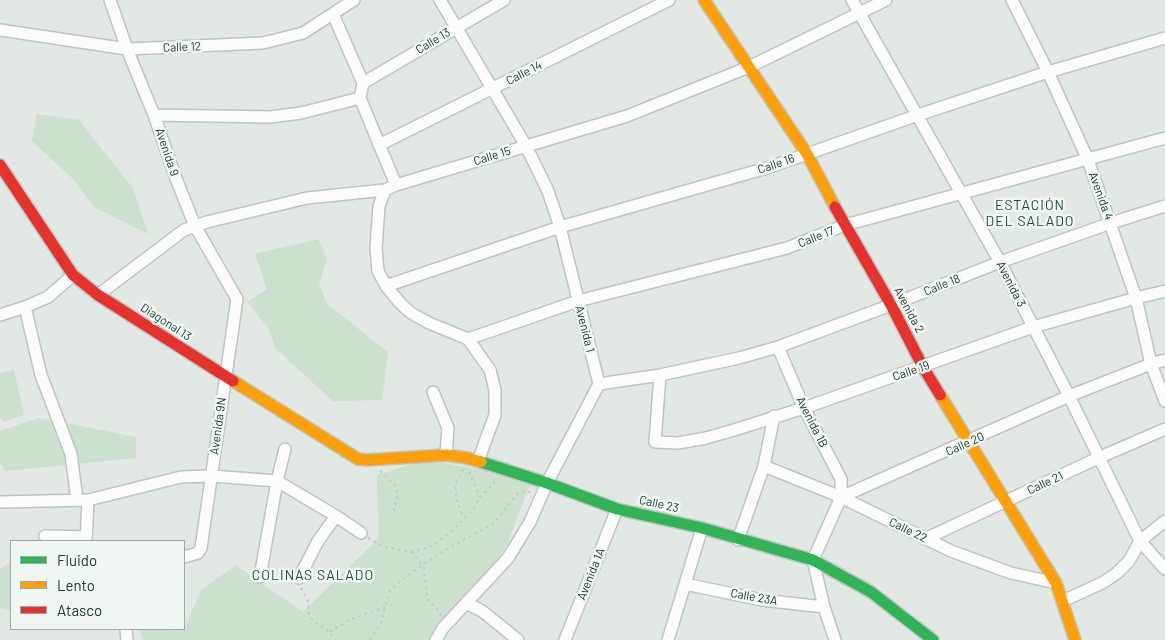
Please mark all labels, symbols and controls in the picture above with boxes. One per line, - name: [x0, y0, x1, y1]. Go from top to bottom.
- street label: Calle 13: [413, 25, 453, 57]
- street label: Calle 12: [163, 39, 201, 55]
- street label: Calle 14: [504, 58, 544, 88]
- street label: Avenida 9: [152, 126, 182, 178]
- street label: Calle 15: [472, 144, 512, 168]
- street label: Calle 16: [756, 151, 796, 177]
- street label: Avenida 4: [1086, 170, 1116, 222]
- district label: ESTACIÓN DEL SALADO: [984, 197, 1076, 230]
- street label: Calle 17: [796, 223, 836, 251]
- street label: Avenida 3: [993, 259, 1029, 309]
- street label: Calle 18: [922, 271, 962, 299]
- street label: Avenida 2: [891, 285, 927, 335]
- street label: Diagonal 13: [138, 300, 194, 344]
- street label: Avenida 1: [572, 304, 598, 354]
- street label: Calle 19: [891, 358, 931, 384]
- street label: Avenida 1B: [793, 394, 831, 450]
- street label: Avenida 9N: [207, 396, 229, 456]
- street label: Calle 20: [943, 429, 987, 459]
- street label: Calle 21: [1025, 468, 1065, 498]
- street label: Calle 23: [638, 492, 680, 516]
- street label: Calle 22: [887, 515, 929, 545]
- legend: [10, 540, 185, 630]
- street label: Avenida 1A: [574, 546, 608, 602]
- text: Fluido: [57, 551, 97, 569]
- district label: COLINAS SALADO: [250, 567, 376, 583]
- text: Lento: [57, 576, 95, 594]
- street label: Calle 23A: [729, 586, 779, 608]
- text: Atasco: [57, 601, 102, 619]

